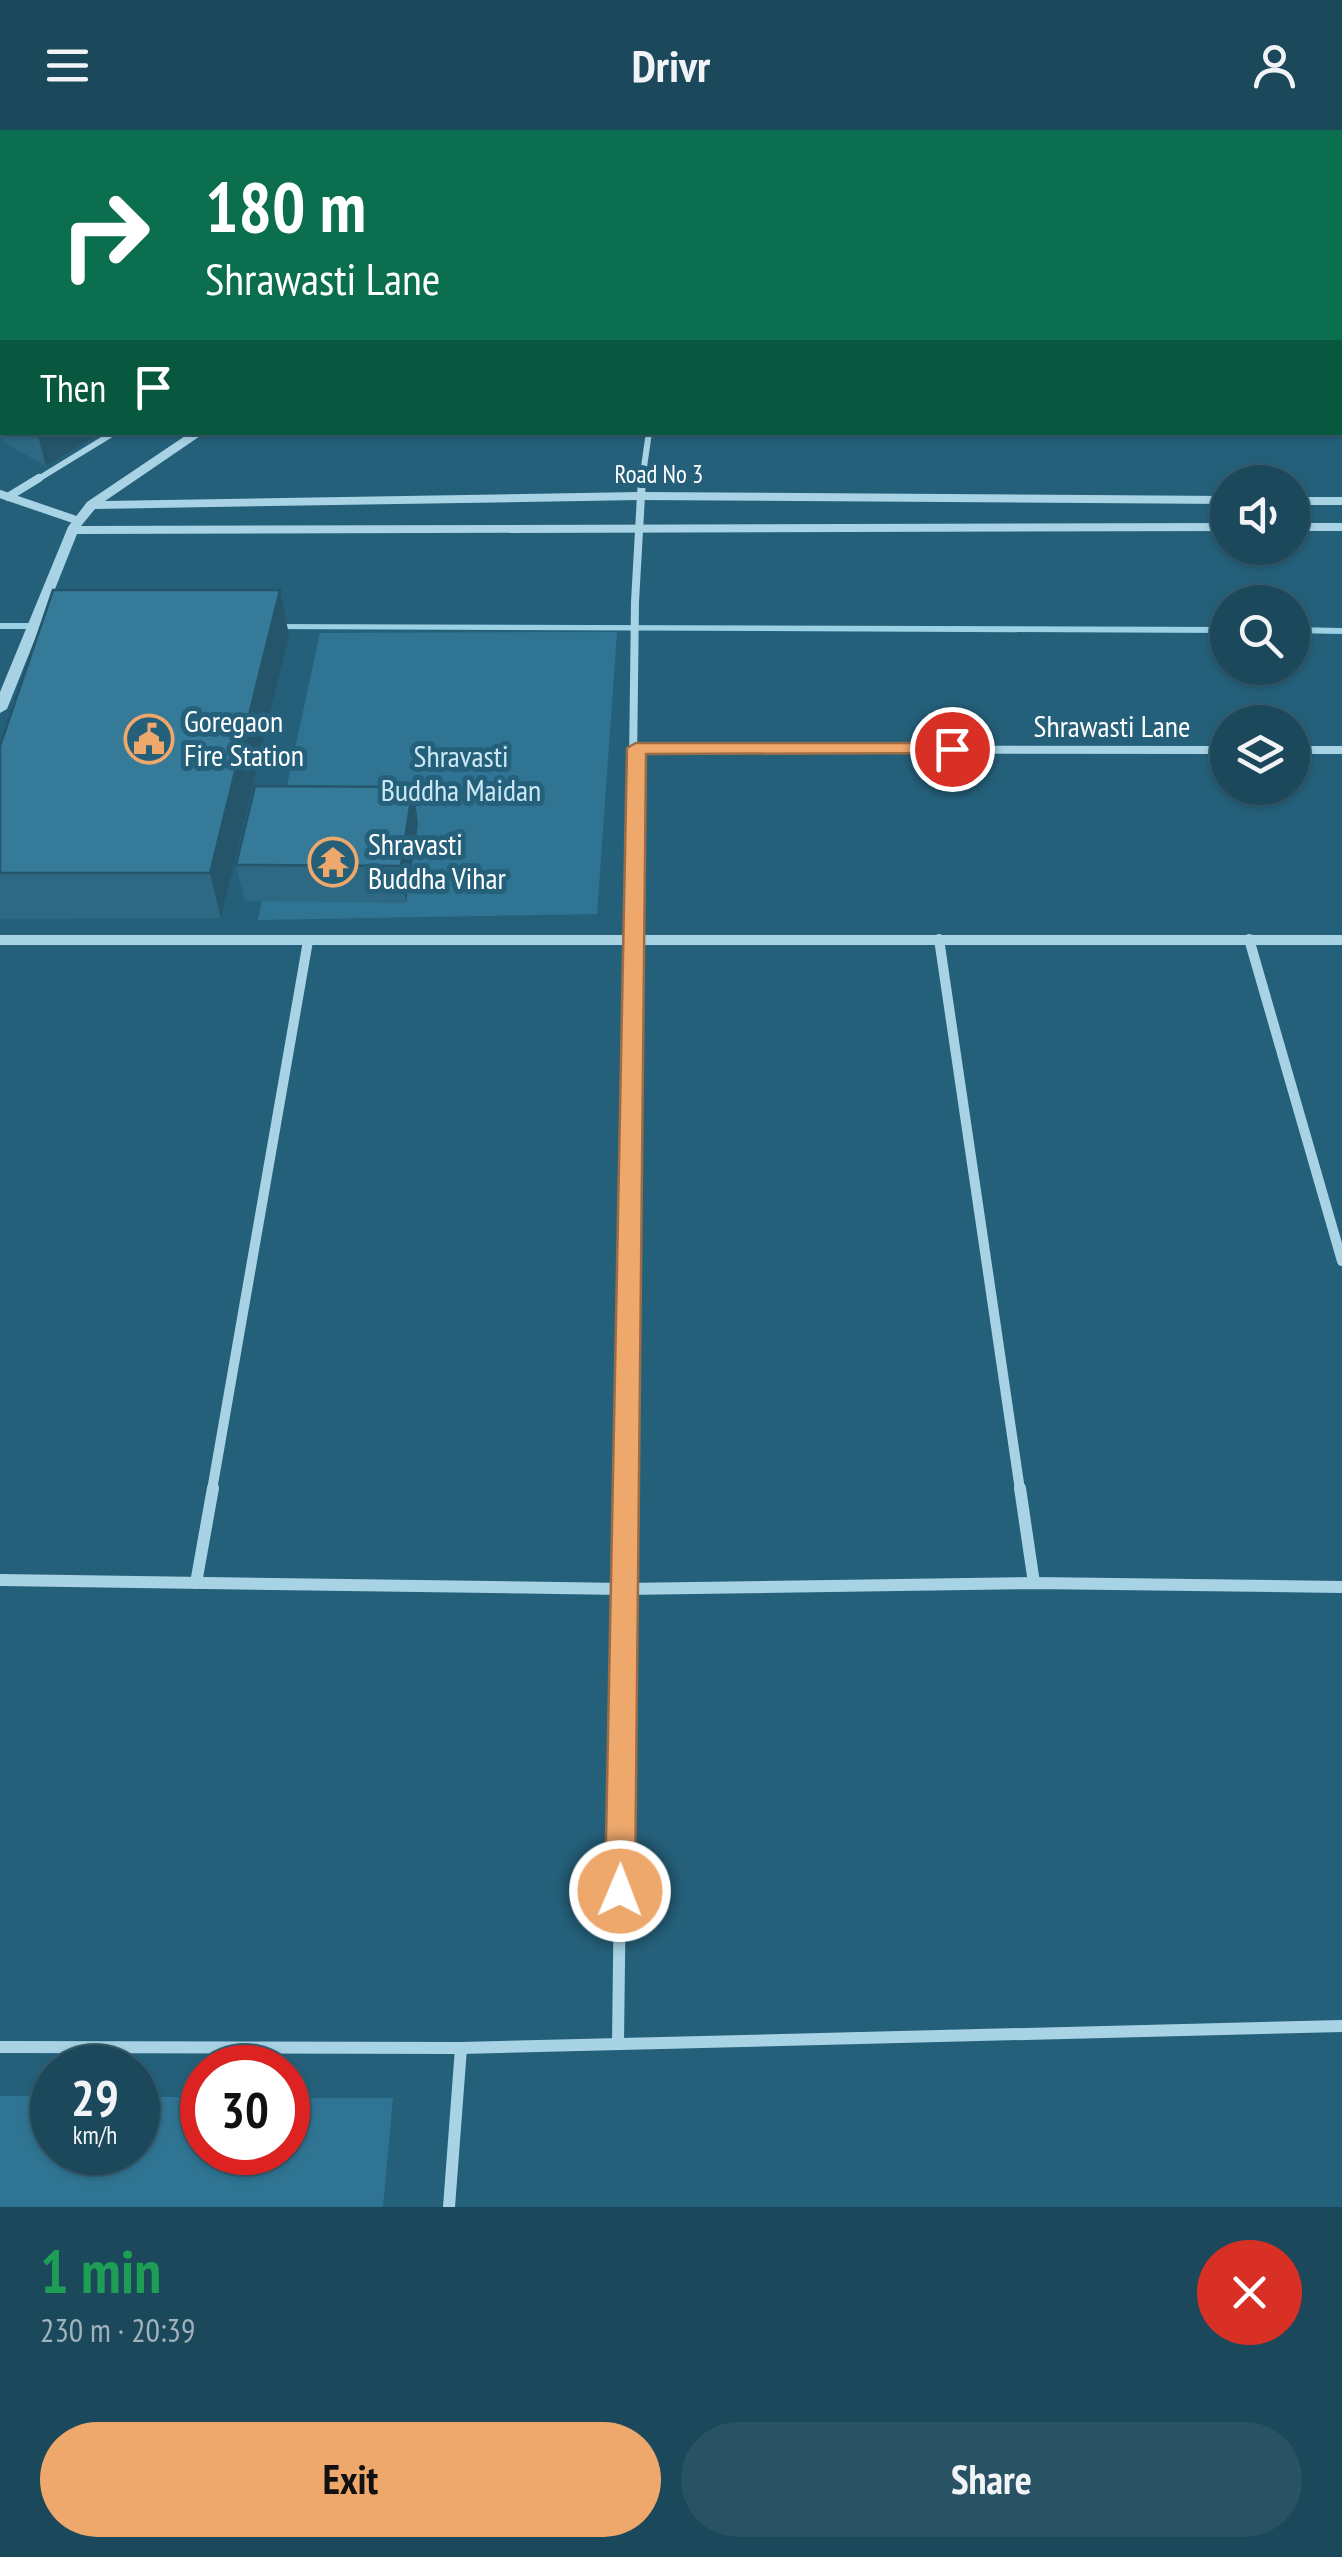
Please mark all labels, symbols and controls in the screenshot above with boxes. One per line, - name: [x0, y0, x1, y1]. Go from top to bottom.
- text: Drivr: [632, 36, 710, 94]
- icon: menu: [40, 38, 95, 93]
- icon: person: [1247, 38, 1302, 93]
- text: 180 m: [205, 161, 366, 251]
- icon: right: [40, 170, 170, 300]
- text: Shrawasti Lane: [205, 249, 440, 307]
- icon: arrive: [126, 360, 181, 415]
- text: Then: [40, 363, 106, 412]
- street label: Road No 3: [615, 458, 703, 490]
- map controls: [1210, 465, 1310, 805]
- button: sound: [1210, 465, 1310, 565]
- button: search: [1210, 585, 1310, 685]
- place label: Goregaon Fire Station: [184, 701, 304, 774]
- button: layers: [1210, 705, 1310, 805]
- street label: Shrawasti Lane: [1034, 706, 1190, 745]
- pin: [910, 707, 995, 792]
- public building icon: Goregaon Fire Station: [123, 713, 175, 765]
- icon: arrive: [925, 722, 980, 777]
- park label: Shravasti Buddha Maidan: [381, 736, 541, 809]
- place label: Shravasti Buddha Vihar: [368, 824, 507, 897]
- temple icon: Shravasti Buddha Vihar: [307, 836, 359, 888]
- position arrow: [568, 1839, 672, 1943]
- speed limit sign: 30: [180, 2045, 310, 2175]
- text: 29: [71, 2065, 119, 2130]
- text: km/h: [73, 2119, 117, 2151]
- text: 1 min: [40, 2232, 161, 2310]
- button: close: [1197, 2240, 1302, 2345]
- text: 230 m · 20:39: [40, 2309, 195, 2351]
- button: Exit: [40, 2422, 661, 2537]
- button: Share: [681, 2422, 1302, 2537]

